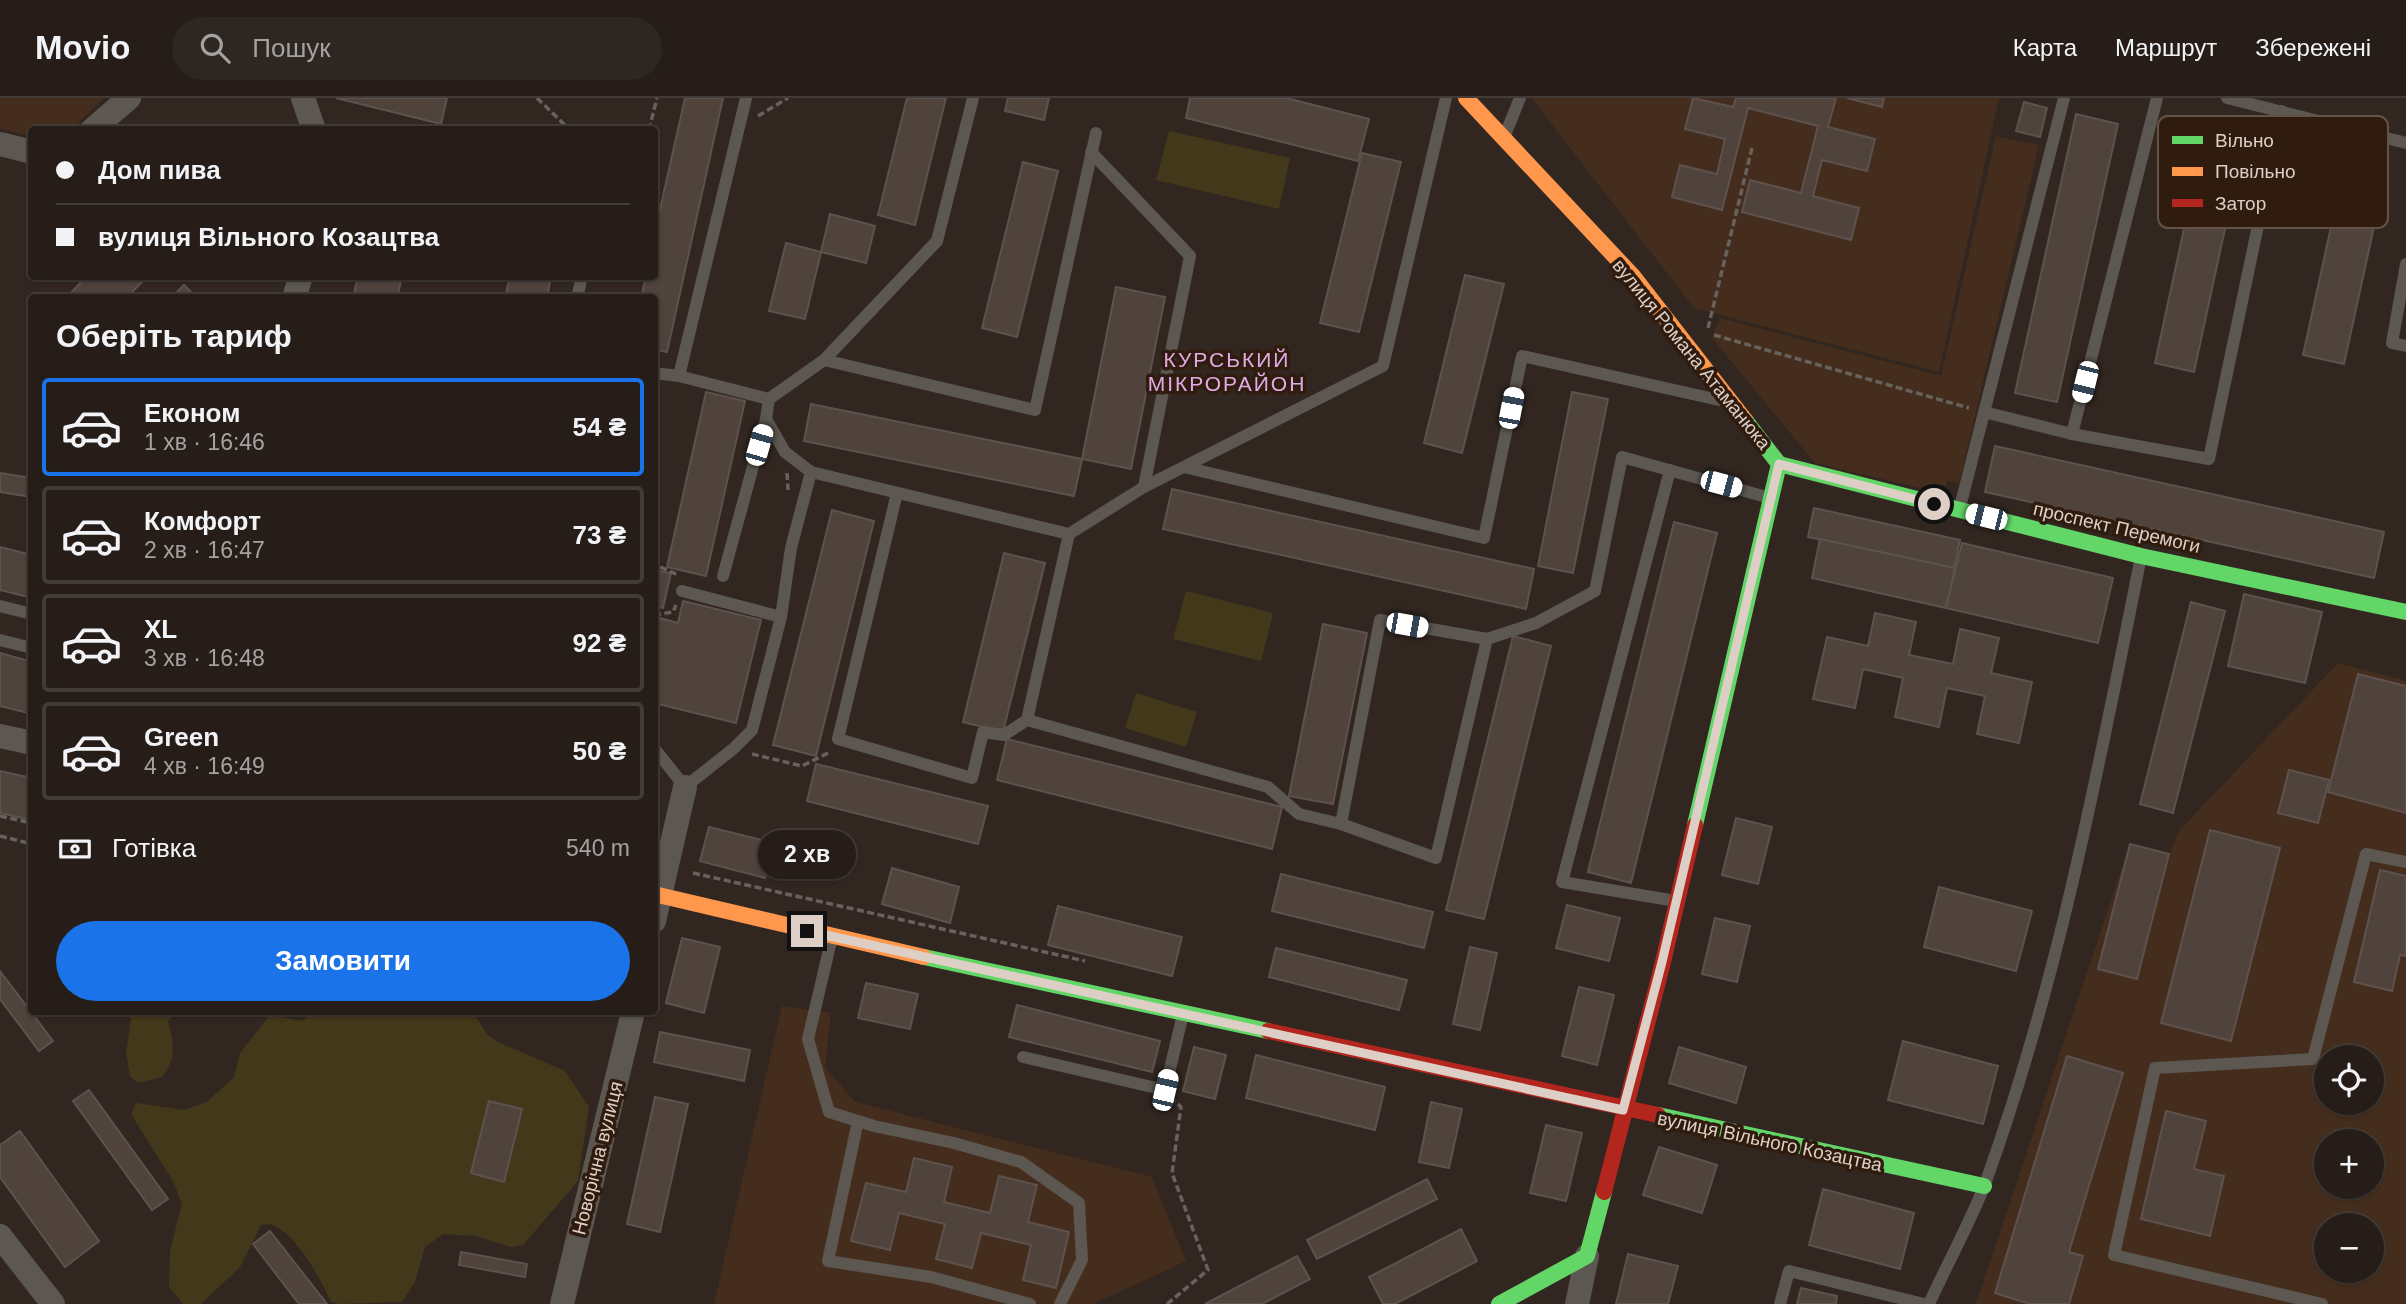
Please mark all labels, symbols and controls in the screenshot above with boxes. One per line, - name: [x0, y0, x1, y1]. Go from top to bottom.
- search box: [172, 17, 662, 80]
- text: Movio: [35, 29, 130, 66]
- icon: search: [196, 29, 234, 67]
- text: Пошук: [252, 33, 331, 63]
- text: Карта: [2013, 34, 2077, 61]
- text: Маршрут: [2115, 34, 2217, 61]
- text: Збережені: [2255, 34, 2371, 61]
- legend: [2158, 116, 2388, 228]
- text: Вільно: [2215, 130, 2274, 151]
- text: Дом пива: [98, 155, 221, 185]
- text: Повільно: [2215, 161, 2296, 182]
- text: Затор: [2215, 193, 2266, 214]
- text: вулиця Вільного Козацтва: [98, 222, 439, 252]
- street label: вулиця Романа Атаманюка: [1608, 255, 1775, 454]
- text: Оберіть тариф: [56, 318, 292, 354]
- district label: КУРСЬКИЙ МІКРОРАЙОН: [1148, 348, 1306, 395]
- car: [2070, 359, 2101, 405]
- car: [1497, 385, 1526, 431]
- icon: car: [60, 396, 123, 459]
- text: Економ: [144, 398, 240, 428]
- text: 54 ₴: [573, 412, 626, 442]
- car: [744, 422, 775, 468]
- text: 1 хв · 16:46: [144, 429, 265, 455]
- car: [1698, 468, 1745, 500]
- route start: [1918, 488, 1950, 520]
- street label: проспект Перемоги: [2031, 498, 2202, 557]
- car: [1964, 502, 2009, 532]
- icon: car: [60, 504, 123, 567]
- text: Комфорт: [144, 506, 261, 536]
- text: 73 ₴: [573, 520, 626, 550]
- text: 2 хв · 16:47: [144, 537, 265, 563]
- car: [1385, 611, 1430, 639]
- icon: car: [60, 612, 123, 675]
- text: XL: [144, 614, 177, 644]
- text: 92 ₴: [573, 628, 626, 658]
- text: 3 хв · 16:48: [144, 645, 265, 671]
- icon: car: [60, 720, 123, 783]
- text: Green: [144, 722, 219, 752]
- text: 50 ₴: [573, 736, 626, 766]
- text: 4 хв · 16:49: [144, 753, 265, 779]
- icon: cash: [56, 830, 94, 868]
- callout: 2 хв: [758, 830, 856, 878]
- text: Готівка: [112, 833, 196, 863]
- text: 540 m: [566, 835, 630, 861]
- text: 2 хв: [784, 841, 830, 867]
- route end: [791, 915, 823, 947]
- button: Замовити: [56, 921, 630, 1001]
- map controls: [2314, 1045, 2384, 1283]
- button: locate: [2314, 1045, 2384, 1115]
- car: [1151, 1067, 1180, 1113]
- street label: Новорічна вулиця: [568, 1079, 627, 1237]
- street label: вулиця Вільного Козацтва: [1656, 1107, 1884, 1176]
- button: +: [2314, 1129, 2384, 1199]
- button: −: [2314, 1213, 2384, 1283]

